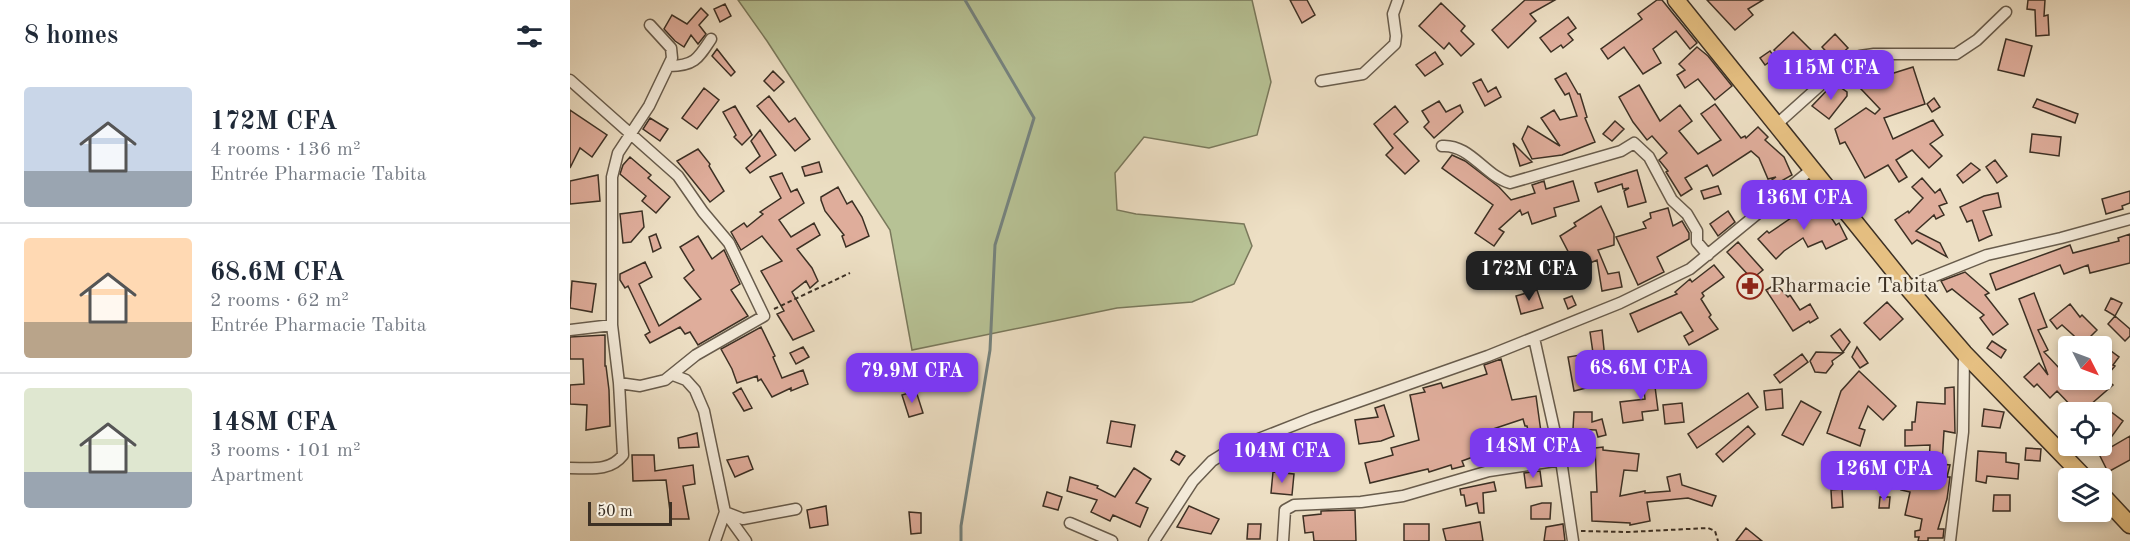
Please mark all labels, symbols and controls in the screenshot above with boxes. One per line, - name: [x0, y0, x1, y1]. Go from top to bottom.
- icon: filters: [513, 20, 546, 53]
- text: 8 homes: [24, 23, 118, 49]
- pin: 115M CFA: [1769, 50, 1893, 101]
- text: 115M CFA: [1782, 59, 1880, 79]
- text: 172M CFA: [210, 109, 338, 135]
- icon: home: [72, 111, 144, 183]
- text: 4 rooms · 136 m²: [210, 140, 360, 160]
- text: Entrée Pharmacie Tabita: [210, 165, 427, 185]
- pin: 136M CFA: [1742, 180, 1866, 231]
- text: 136M CFA: [1755, 189, 1853, 209]
- pin: 172M CFA: [1467, 251, 1591, 302]
- text: 68.6M CFA: [210, 260, 345, 286]
- text: 172M CFA: [1480, 260, 1578, 280]
- icon: home: [72, 262, 144, 334]
- pharmacy icon: Pharmacie Tabita: [1735, 271, 1765, 301]
- place label: Pharmacie Tabita: [1770, 275, 1938, 297]
- text: 2 rooms · 62 m²: [210, 291, 349, 311]
- text: Entrée Pharmacie Tabita: [210, 316, 427, 336]
- north arrow: [2058, 336, 2112, 390]
- map controls: [2058, 336, 2112, 522]
- pin: 68.6M CFA: [1572, 350, 1710, 401]
- pin: 79.9M CFA: [843, 353, 981, 404]
- text: 68.6M CFA: [1589, 359, 1693, 379]
- text: 79.9M CFA: [860, 362, 964, 382]
- button: locate: [2058, 402, 2112, 456]
- text: 148M CFA: [210, 410, 338, 436]
- icon: home: [72, 412, 144, 484]
- pin: 148M CFA: [1471, 428, 1595, 479]
- pin: 104M CFA: [1220, 433, 1344, 484]
- text: 148M CFA: [1484, 437, 1582, 457]
- text: 3 rooms · 101 m²: [210, 441, 360, 461]
- text: 104M CFA: [1233, 442, 1331, 462]
- pin: 126M CFA: [1822, 451, 1946, 502]
- text: 126M CFA: [1835, 460, 1933, 480]
- text: Apartment: [210, 466, 304, 486]
- button: layers: [2058, 468, 2112, 522]
- scale bar: [588, 499, 672, 526]
- text: 50 m: [597, 504, 633, 520]

